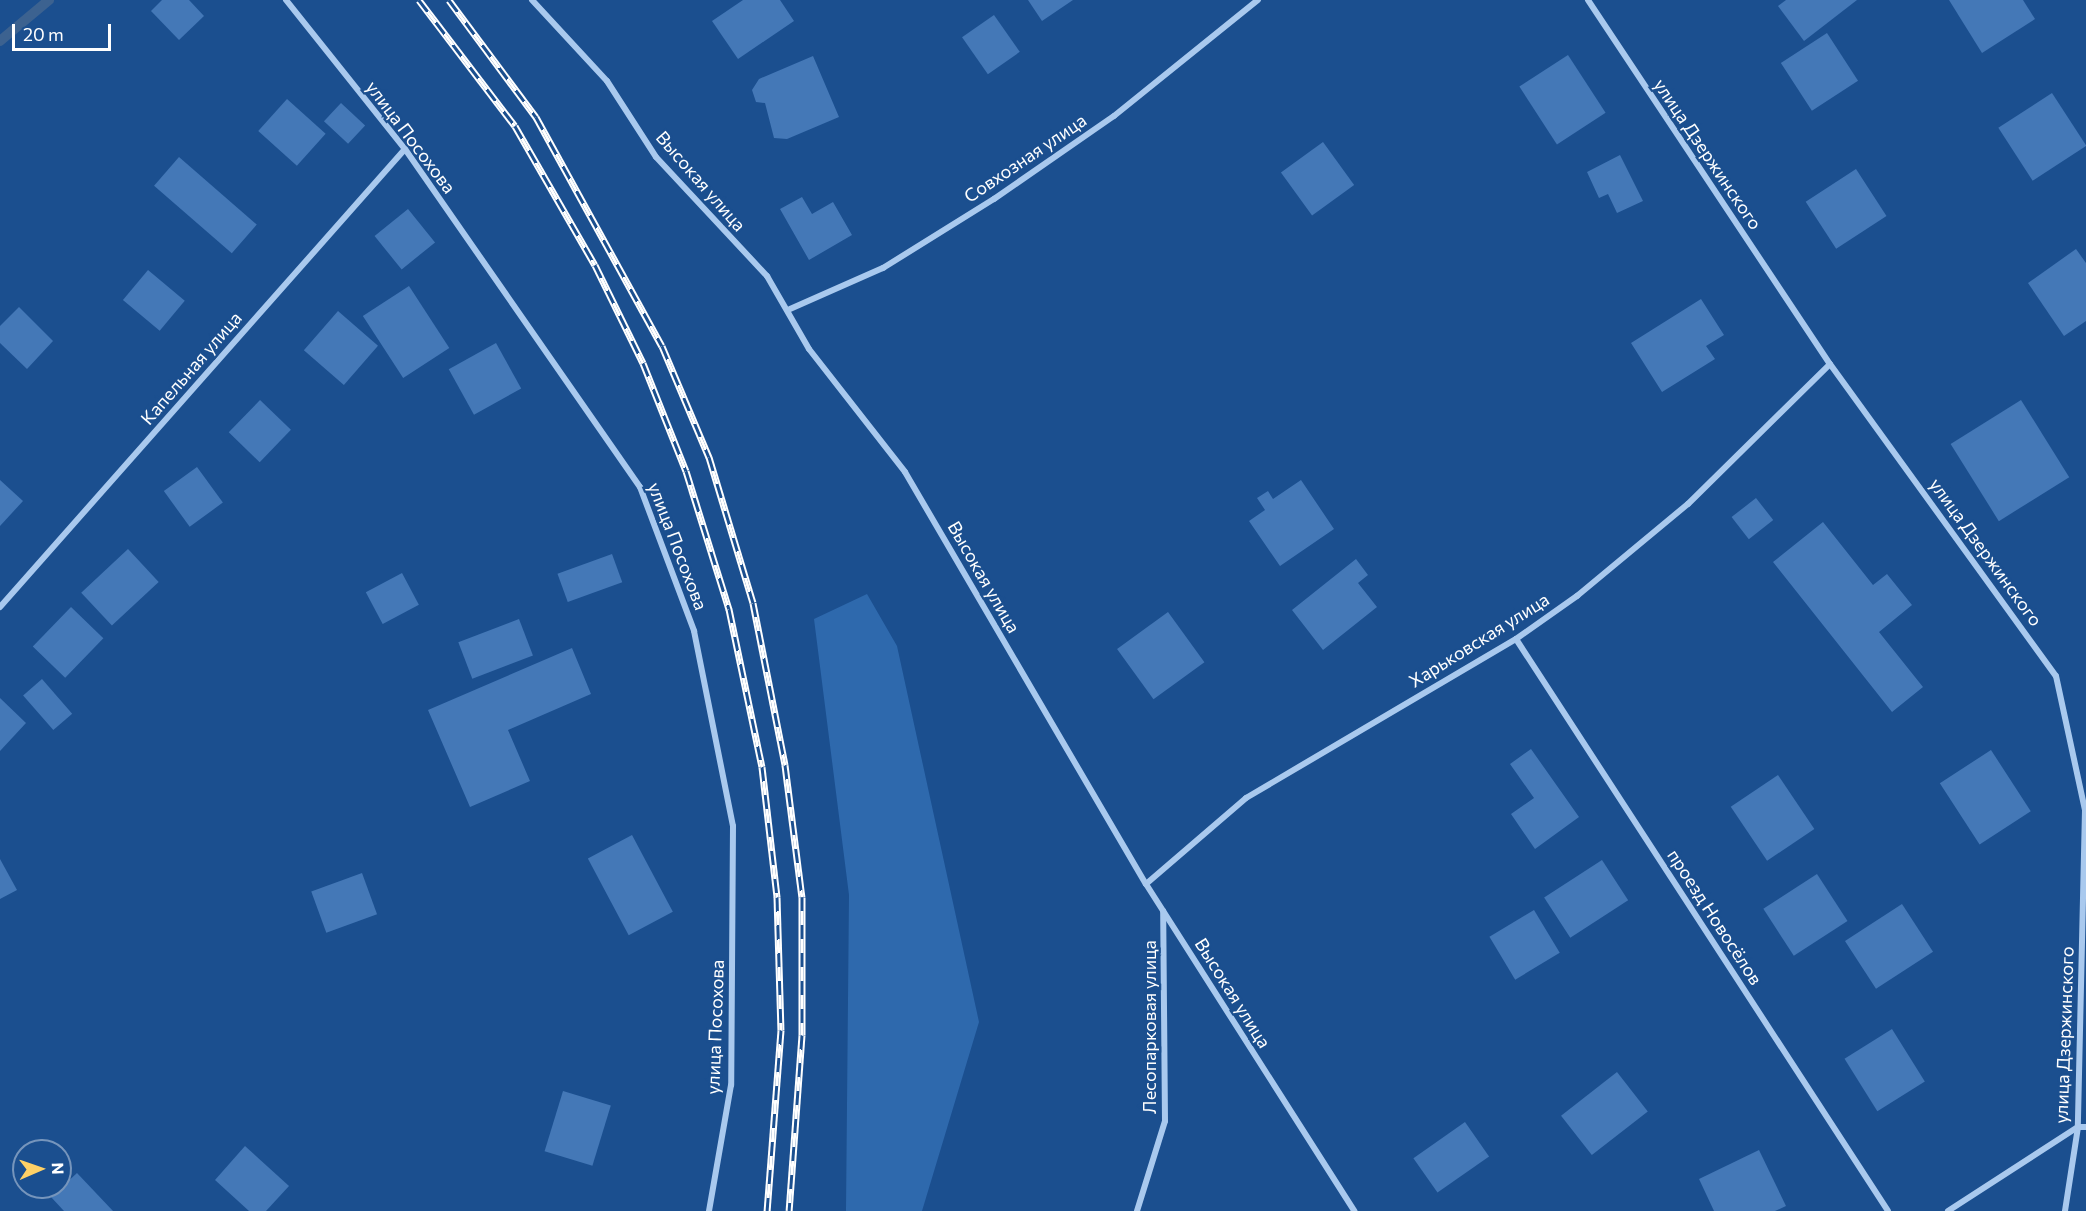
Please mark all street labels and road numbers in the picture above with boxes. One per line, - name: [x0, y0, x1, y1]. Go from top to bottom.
- street label: улица Дзержинского: [1649, 74, 1767, 234]
- street label: улица Посохова: [362, 77, 460, 197]
- street label: Совхозная улица: [960, 109, 1090, 207]
- street label: Высокая улица: [652, 127, 750, 235]
- street label: Капельная улица: [136, 307, 246, 429]
- street label: улица Дзержинского: [1925, 474, 2047, 630]
- street label: улица Посохова: [644, 479, 712, 613]
- street label: Высокая улица: [943, 517, 1025, 637]
- street label: Харьковская улица: [1405, 588, 1553, 692]
- street label: проезд Новосёлов: [1663, 845, 1767, 989]
- street label: Высокая улица: [1191, 934, 1275, 1052]
- street label: Лесопарковая улица: [1138, 940, 1160, 1114]
- street label: улица Дзержинского: [2050, 946, 2078, 1124]
- street label: улица Посохова: [702, 959, 728, 1095]

